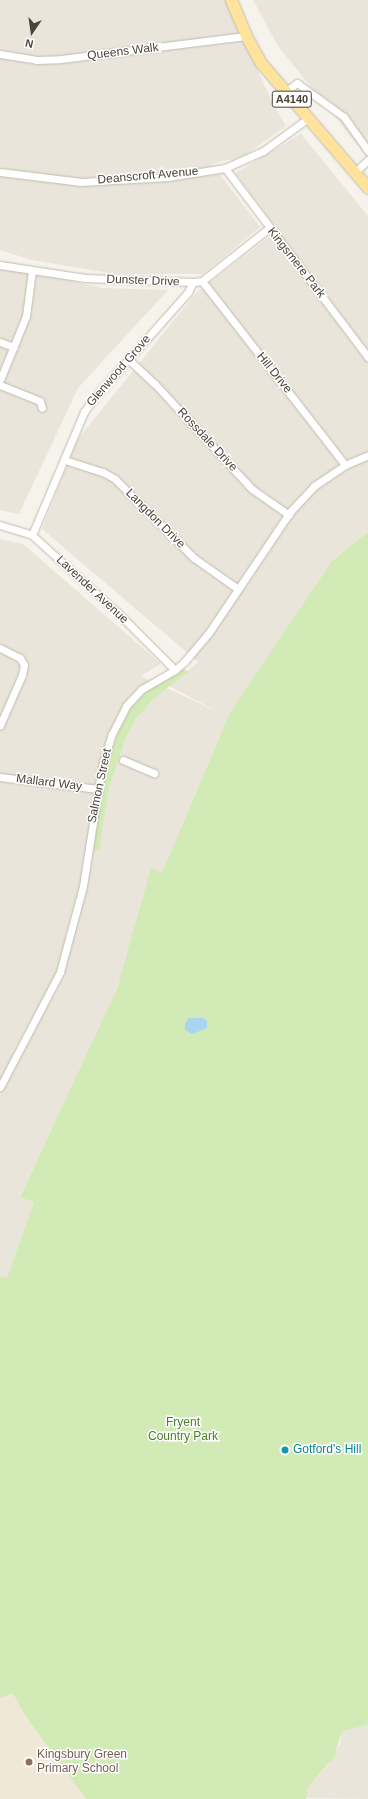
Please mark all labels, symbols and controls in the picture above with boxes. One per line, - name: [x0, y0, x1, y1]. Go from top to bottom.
- north arrow: [12, 12, 52, 52]
- text: N: [24, 37, 35, 50]
- street label: Queens Walk: [87, 40, 159, 64]
- road number: A4140: [271, 90, 313, 108]
- street label: Deanscroft Avenue: [97, 164, 199, 188]
- street label: Kingsmere Park: [264, 225, 328, 301]
- street label: Dunster Drive: [106, 273, 180, 289]
- street label: Glenwood Grove: [84, 332, 154, 410]
- street label: Hill Drive: [253, 350, 295, 396]
- street label: Rossdale Drive: [174, 405, 240, 475]
- street label: Langdon Drive: [122, 486, 188, 552]
- street label: Lavender Avenue: [53, 553, 131, 627]
- street label: Salmon Street: [85, 747, 115, 825]
- street label: Mallard Way: [15, 772, 83, 794]
- park label: Fryent Country Park: [148, 1416, 218, 1444]
- place label: Gotford's Hill: [293, 1443, 361, 1457]
- marker: Gotford's Hill: [280, 1445, 290, 1455]
- place label: Kingsbury Green Primary School: [37, 1748, 127, 1776]
- marker: Kingsbury Green Primary School: [24, 1757, 34, 1767]

